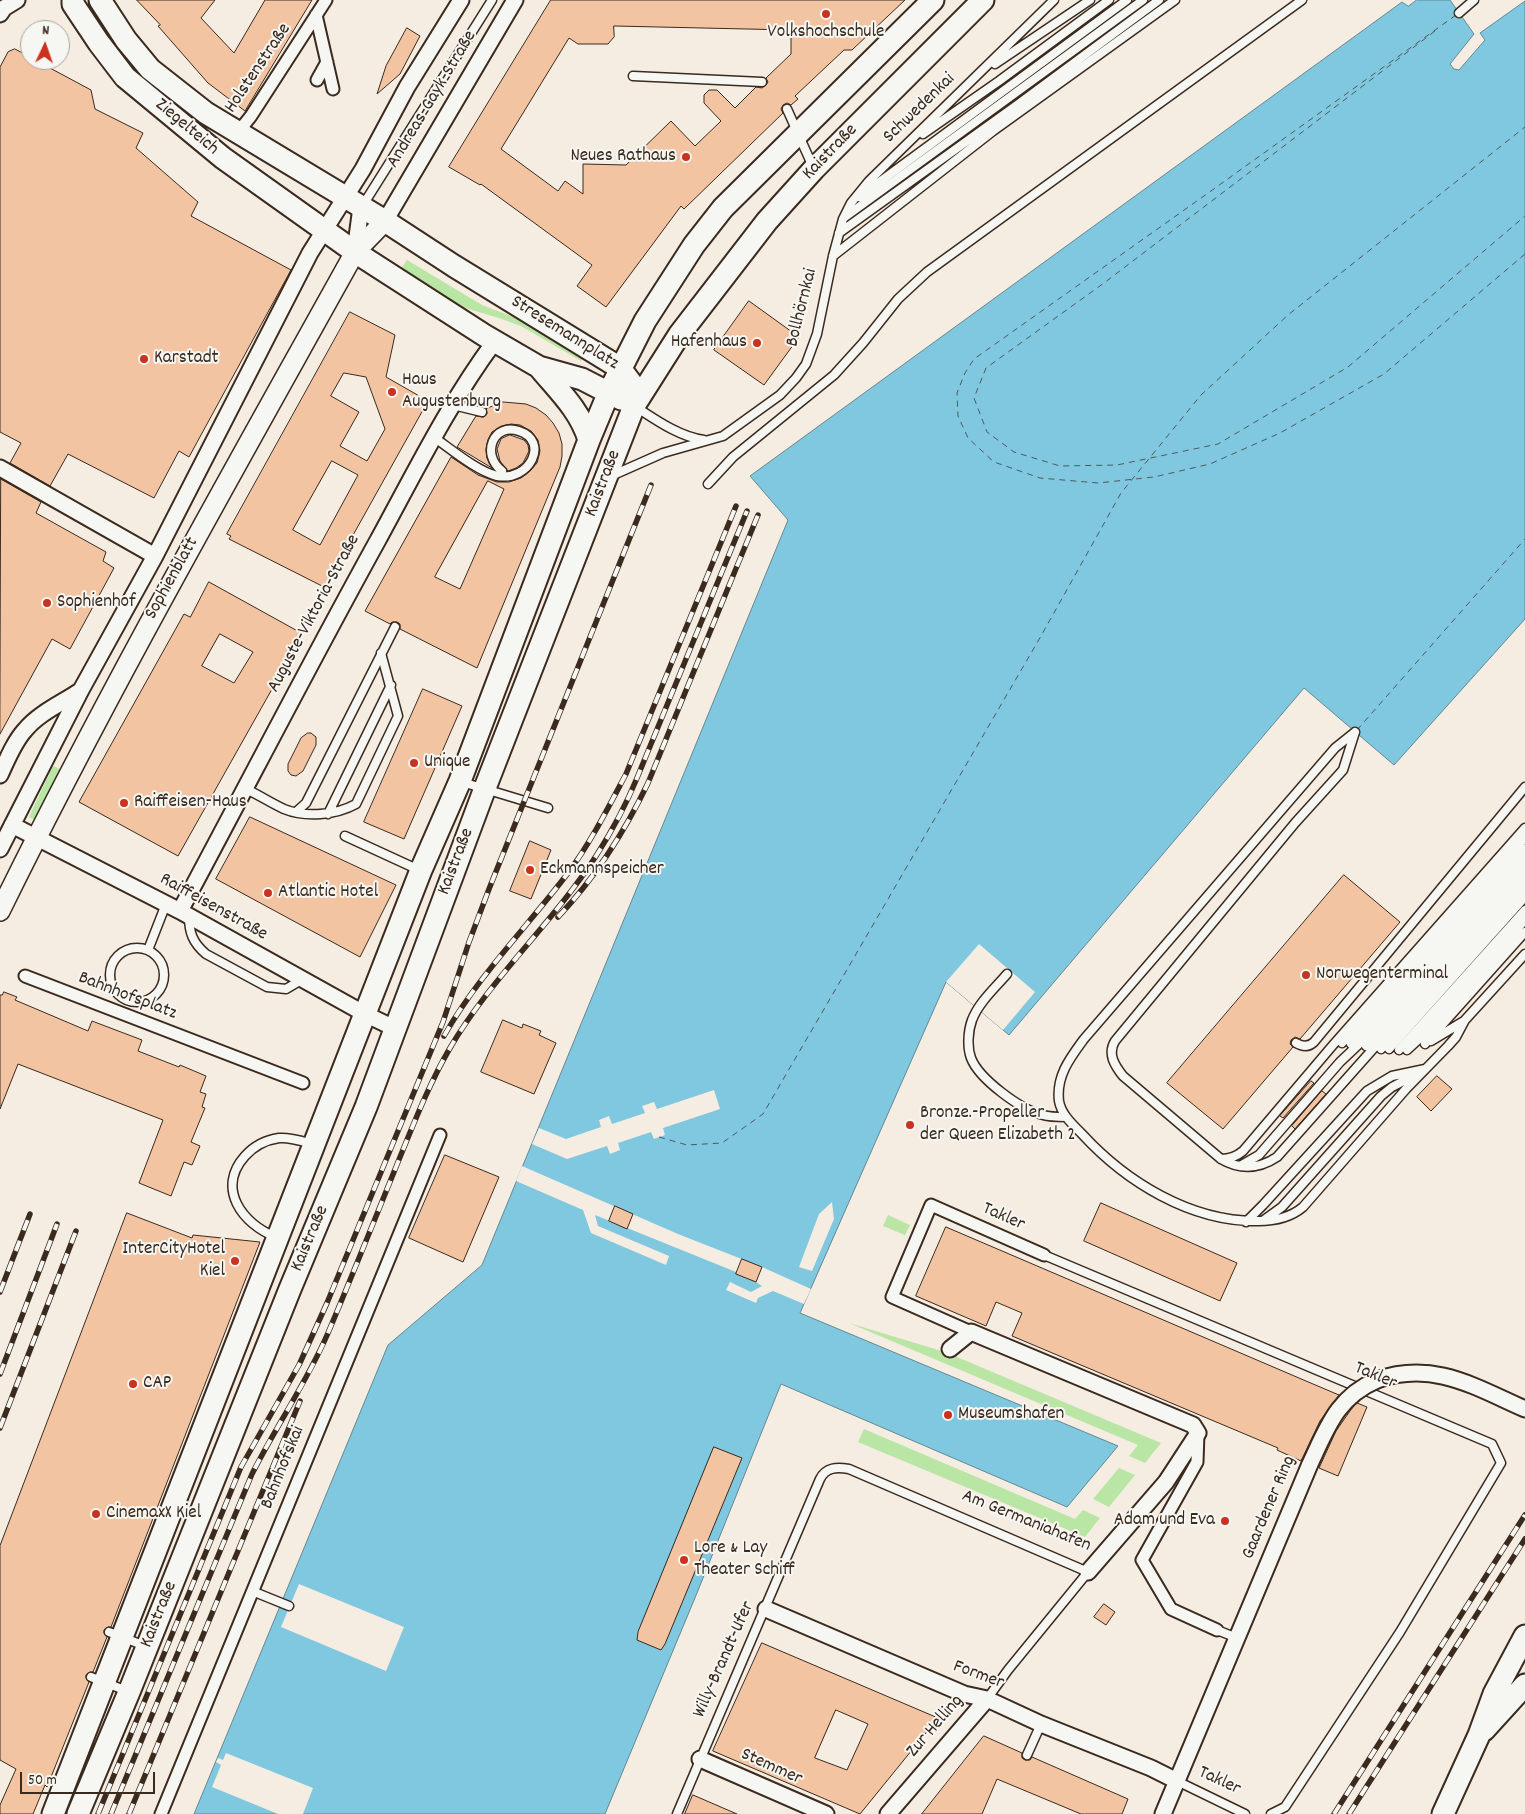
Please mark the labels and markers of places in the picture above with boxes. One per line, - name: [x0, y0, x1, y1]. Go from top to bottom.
- marker: Volkshochschule: [820, 8, 832, 20]
- place label: Volkshochschule: [768, 22, 884, 44]
- place label: Neues Rathaus: [570, 146, 676, 168]
- marker: Neues Rathaus: [680, 151, 692, 163]
- place label: Hafenhaus: [671, 332, 747, 354]
- marker: Hafenhaus: [751, 337, 763, 349]
- place label: Karstadt: [154, 348, 219, 370]
- marker: Karstadt: [138, 353, 150, 365]
- place label: Haus Augustenburg: [402, 370, 501, 414]
- marker: Haus Augustenburg: [386, 386, 398, 398]
- place label: Sophienhof: [57, 592, 136, 614]
- marker: Sophienhof: [41, 597, 53, 609]
- place label: Unique: [424, 752, 470, 774]
- marker: Unique: [408, 757, 420, 769]
- place label: Raiffeisen-Haus: [134, 792, 247, 814]
- marker: Raiffeisen-Haus: [118, 797, 130, 809]
- place label: Eckmannspeicher: [540, 859, 664, 881]
- marker: Eckmannspeicher: [524, 864, 536, 876]
- place label: Atlantic Hotel: [278, 882, 378, 904]
- marker: Atlantic Hotel: [262, 887, 274, 899]
- place label: Norwegenterminal: [1316, 964, 1448, 986]
- marker: Norwegenterminal: [1300, 969, 1312, 981]
- place label: Bronze.-Propeller der Queen Elizabeth 2: [920, 1103, 1075, 1147]
- marker: Bronze.-Propeller der Queen Elizabeth 2: [904, 1119, 916, 1131]
- place label: InterCityHotel Kiel: [122, 1239, 225, 1283]
- marker: InterCityHotel Kiel: [229, 1255, 241, 1267]
- place label: CAP: [143, 1373, 171, 1395]
- marker: CAP: [127, 1378, 139, 1390]
- place label: Museumshafen: [958, 1404, 1064, 1426]
- marker: Museumshafen: [942, 1409, 954, 1421]
- place label: CinemaxX Kiel: [106, 1503, 201, 1525]
- marker: CinemaxX Kiel: [90, 1508, 102, 1520]
- place label: Adam und Eva: [1114, 1510, 1215, 1532]
- marker: Adam und Eva: [1219, 1515, 1231, 1527]
- place label: Lore & Lay Theater Schiff: [694, 1538, 795, 1582]
- marker: Lore & Lay Theater Schiff: [678, 1554, 690, 1566]

